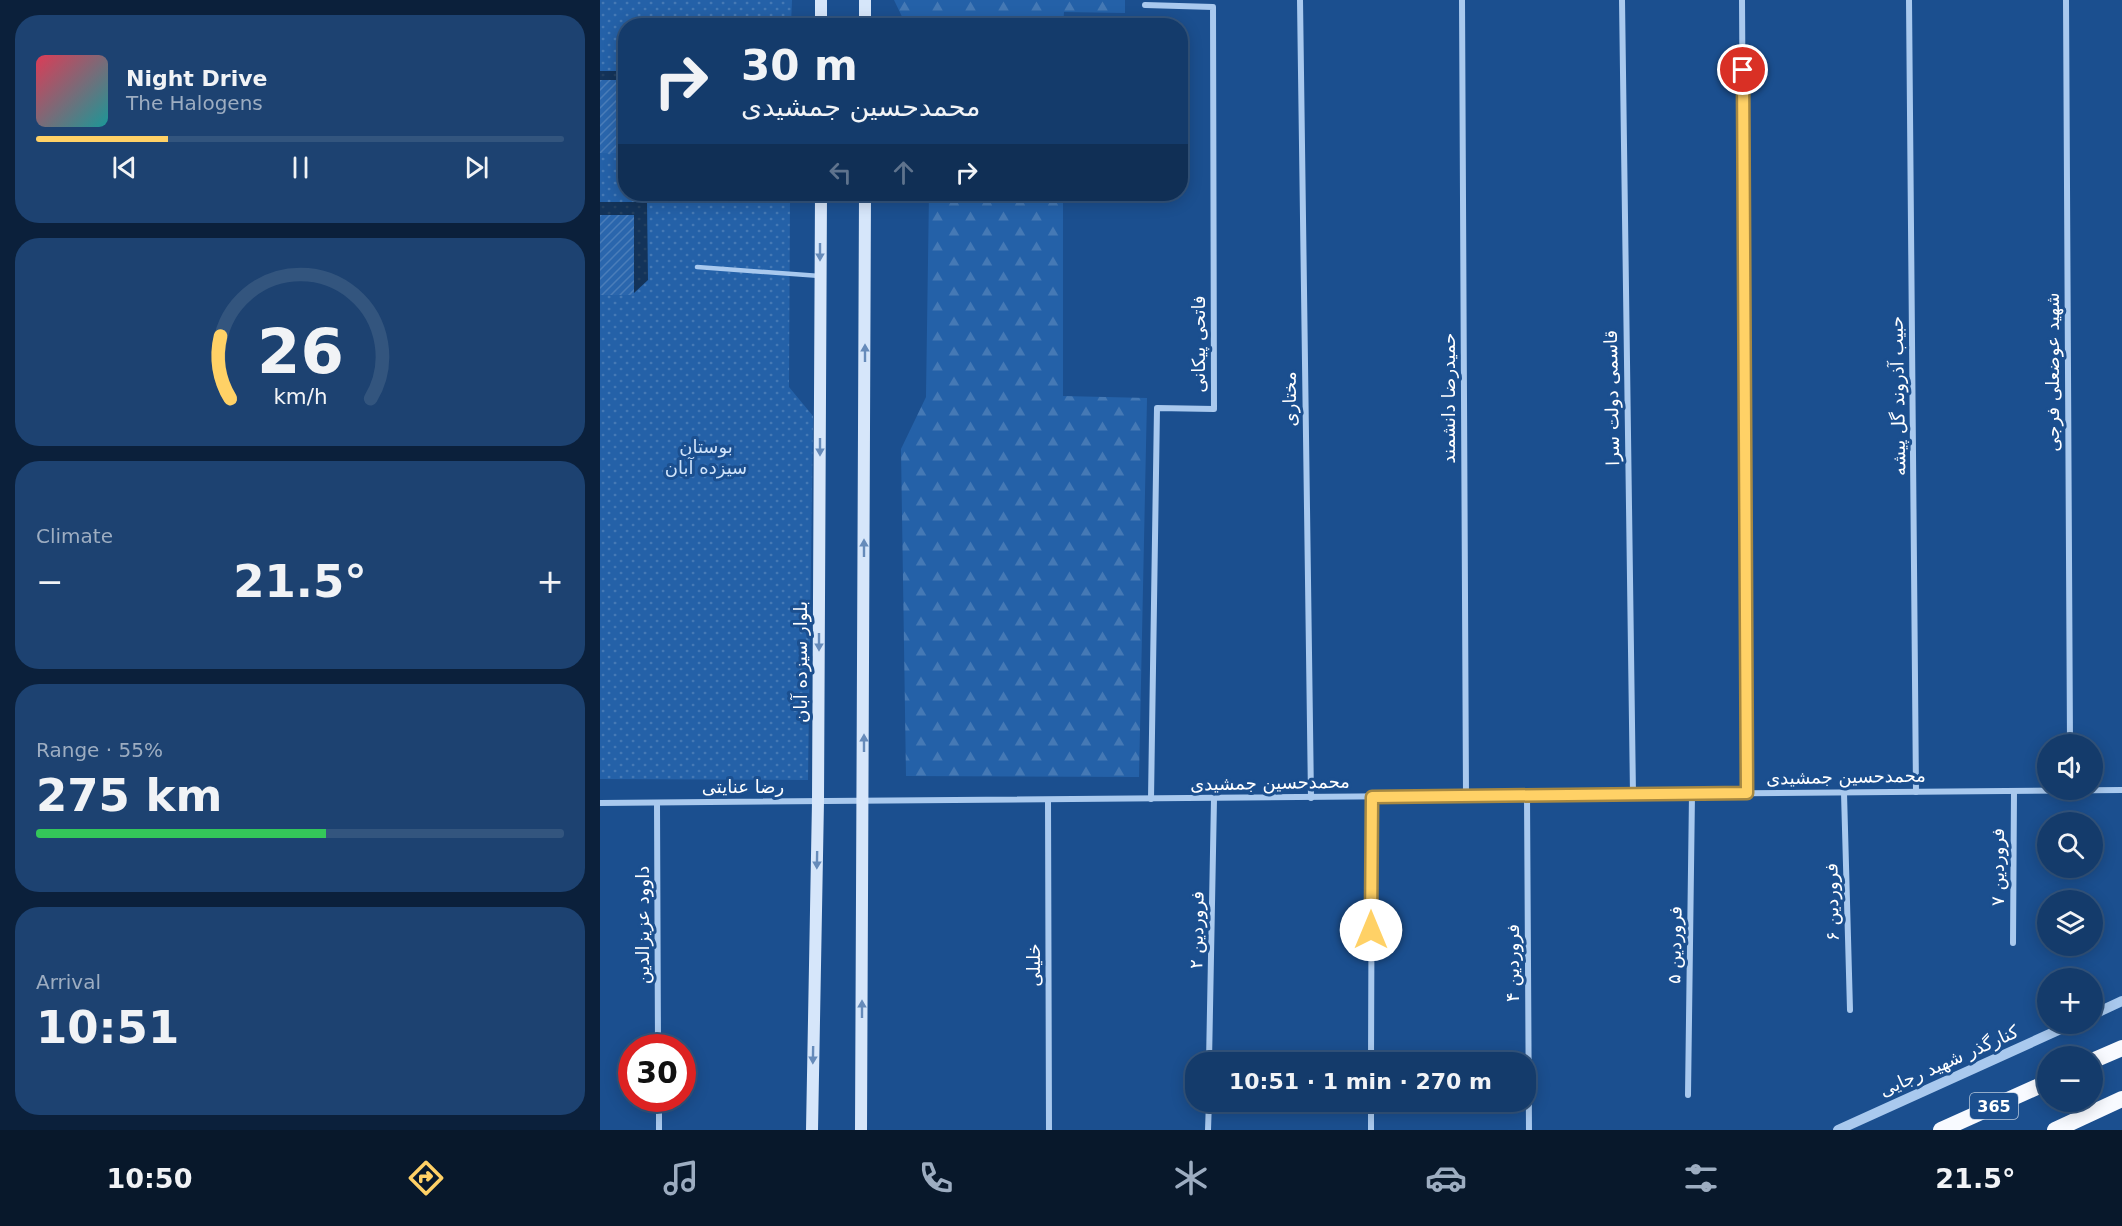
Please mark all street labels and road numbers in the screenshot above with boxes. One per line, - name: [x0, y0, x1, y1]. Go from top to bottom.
- street label: شهید عوضعلی فرجی: [2042, 292, 2064, 452]
- street label: فاتحی پیکانی: [1188, 295, 1210, 393]
- street label: حبیب آذروند گل پیشه: [1885, 316, 1910, 476]
- street label: قاسمی دولت سرا: [1600, 330, 1624, 466]
- street label: حمیدرضا دانشمند: [1438, 333, 1459, 463]
- street label: مختاری: [1279, 371, 1300, 427]
- street label: بلوار سیزده آبان: [789, 601, 812, 723]
- street label: محمدحسین جمشیدی: [1766, 765, 1926, 789]
- street label: محمدحسین جمشیدی: [1190, 771, 1350, 795]
- street label: رضا عنایتی: [702, 776, 784, 797]
- street label: فروردین ۷: [1987, 828, 2009, 906]
- street label: فروردین ۶: [1820, 863, 1844, 941]
- street label: داوود عزیزالدین: [632, 866, 654, 984]
- street label: فروردین ۲: [1185, 891, 1209, 969]
- street label: فروردین ۵: [1663, 906, 1687, 984]
- street label: فروردین ۴: [1502, 924, 1524, 1002]
- street label: خلیلی: [1023, 943, 1044, 987]
- street label: کنارگذر شهید رجایی: [1876, 1020, 2022, 1102]
- road number: 365: [1970, 1093, 2018, 1119]

